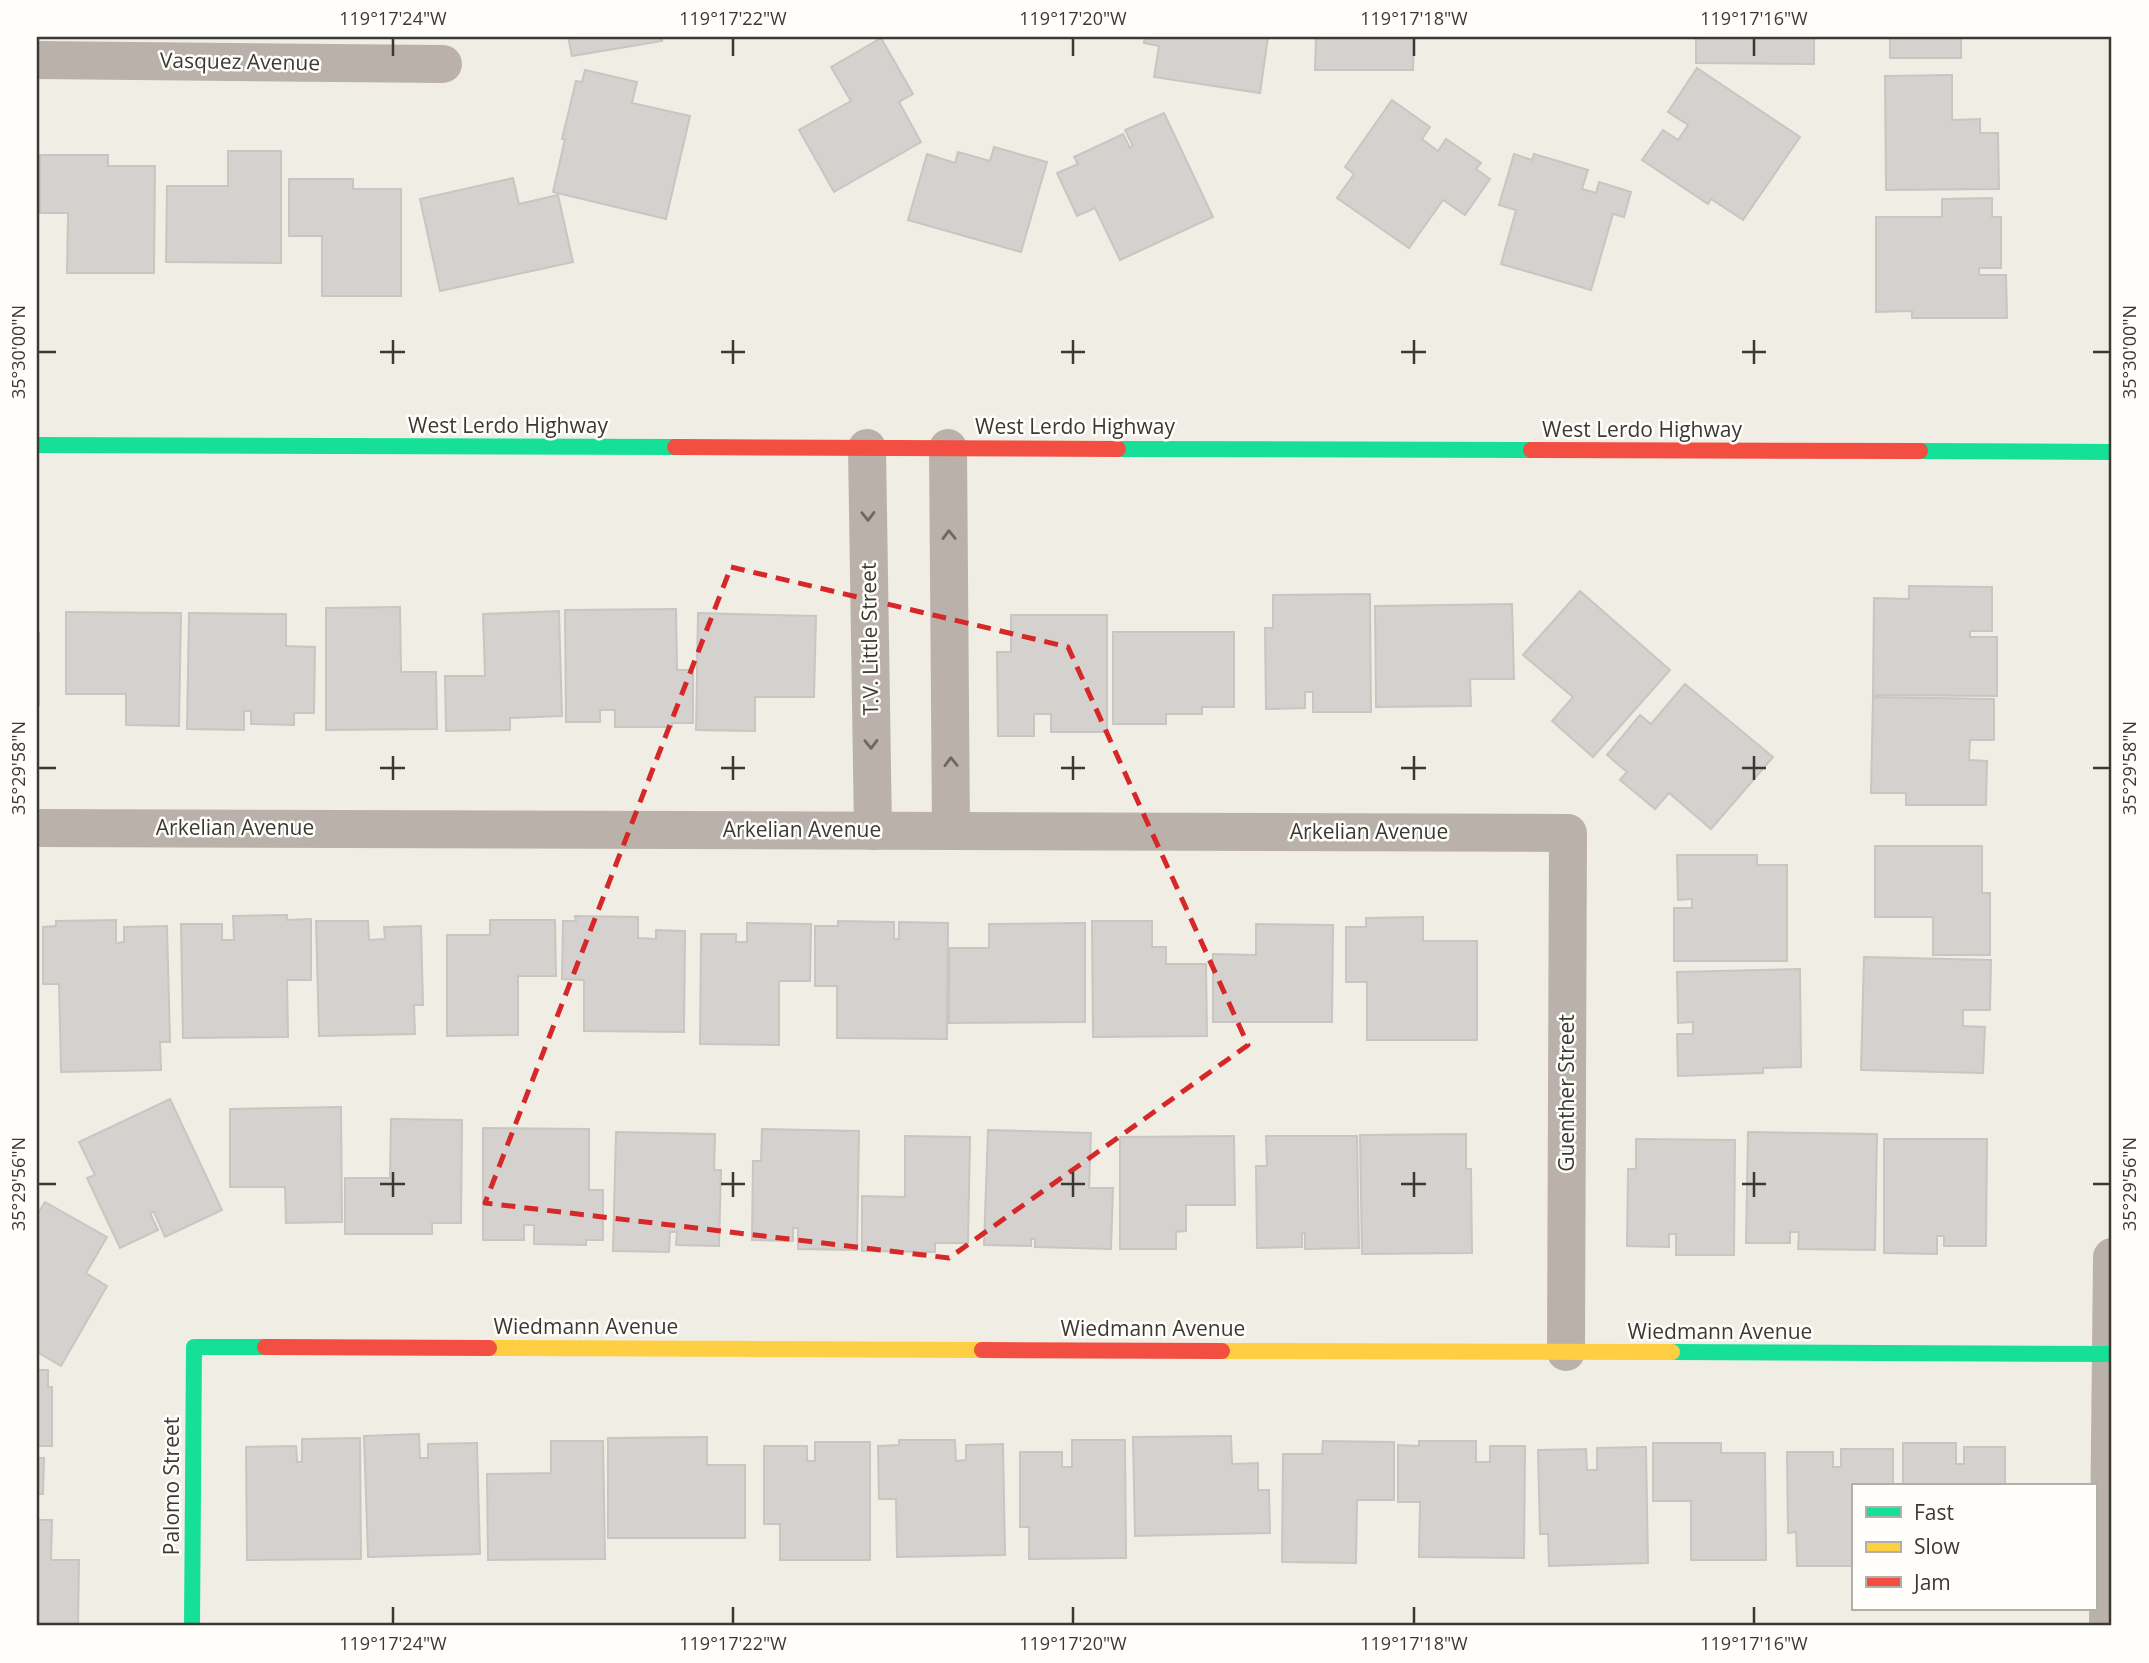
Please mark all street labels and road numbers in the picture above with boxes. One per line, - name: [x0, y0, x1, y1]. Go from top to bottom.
- street label: Vasquez Avenue: [160, 46, 320, 76]
- street label: West Lerdo Highway: [408, 411, 608, 439]
- street label: West Lerdo Highway: [975, 412, 1175, 440]
- street label: West Lerdo Highway: [1542, 415, 1742, 443]
- street label: T.V. Little Street: [854, 562, 884, 716]
- street label: Arkelian Avenue: [156, 813, 314, 841]
- street label: Arkelian Avenue: [723, 815, 881, 843]
- street label: Arkelian Avenue: [1290, 817, 1448, 845]
- street label: Guenther Street: [1552, 1014, 1580, 1172]
- street label: Wiedmann Avenue: [494, 1312, 678, 1340]
- street label: Wiedmann Avenue: [1061, 1314, 1245, 1342]
- street label: Wiedmann Avenue: [1628, 1317, 1812, 1345]
- street label: Palomo Street: [157, 1417, 185, 1555]

